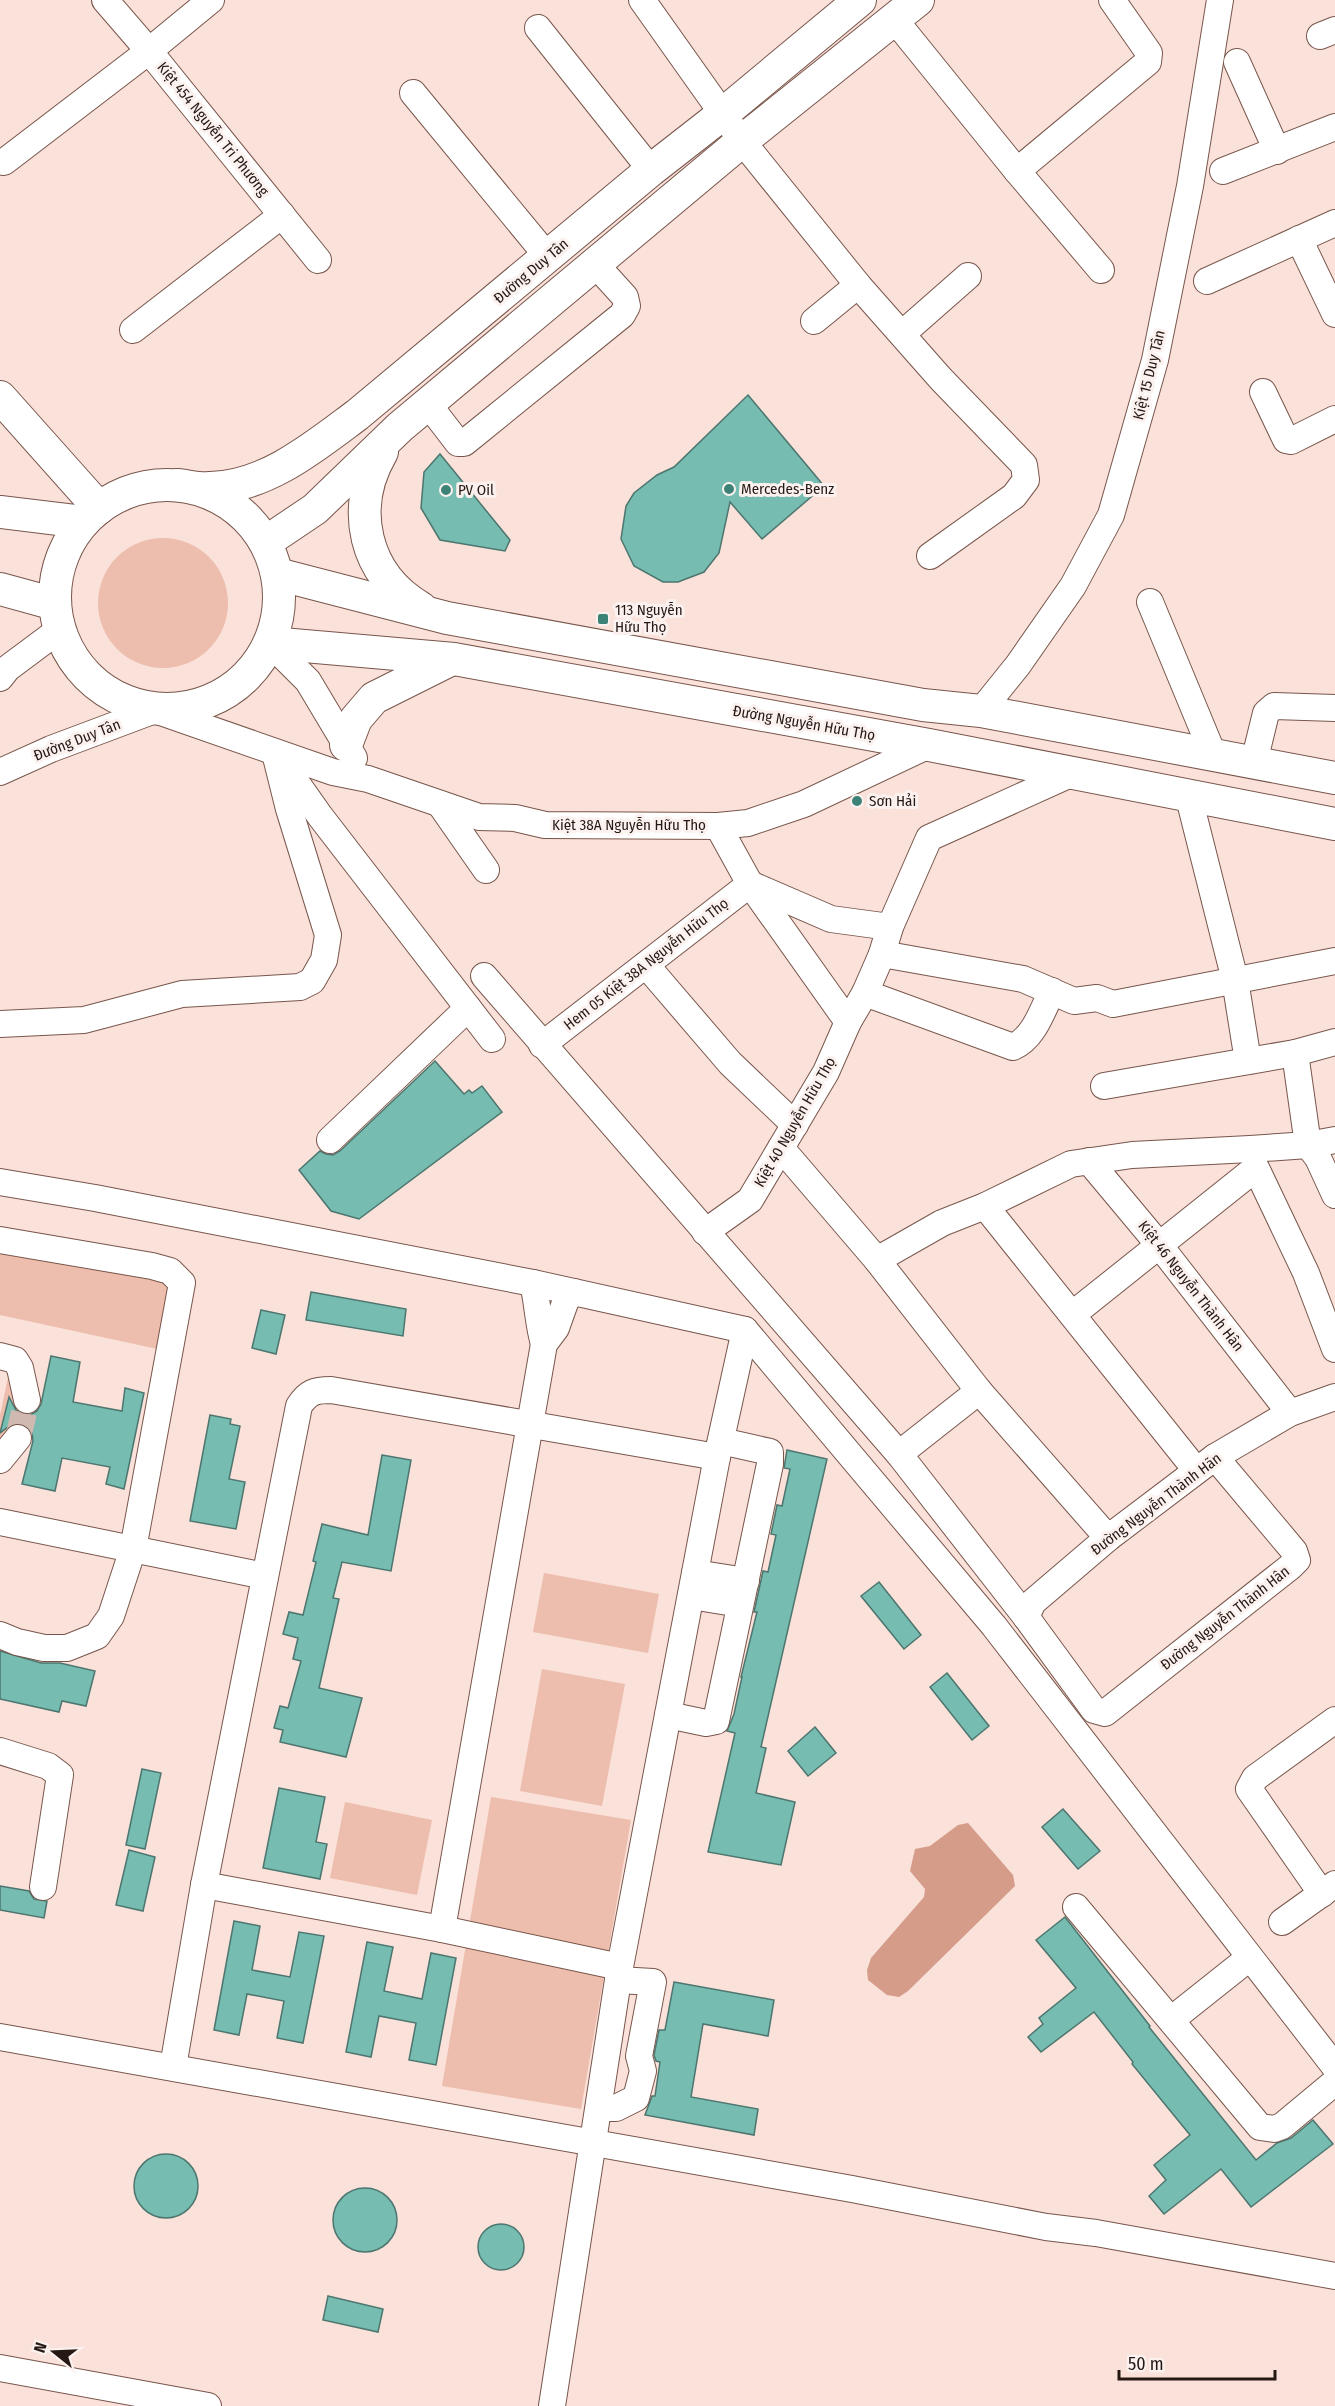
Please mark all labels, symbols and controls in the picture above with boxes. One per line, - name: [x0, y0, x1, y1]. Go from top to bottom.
- street label: Kiệt 454 Nguyễn Tri Phương: [153, 58, 273, 200]
- street label: Đường Duy Tân: [490, 235, 572, 307]
- street label: Kiệt 15 Duy Tân: [1129, 328, 1169, 422]
- place label: Mercedes-Benz: [741, 480, 834, 498]
- place label: PV Oil: [458, 481, 494, 499]
- marker: Mercedes-Benz: [722, 482, 736, 496]
- marker: PV Oil: [439, 483, 453, 497]
- place label: 113 Nguyễn Hữu Thọ: [615, 601, 683, 636]
- marker: 113 Nguyễn Hữu Thọ: [596, 612, 610, 626]
- street label: Đường Nguyễn Hữu Thọ: [731, 702, 877, 744]
- street label: Đường Duy Tân: [31, 715, 123, 765]
- place label: Sơn Hải: [869, 792, 916, 810]
- marker: Sơn Hải: [850, 794, 864, 808]
- street label: Kiệt 38A Nguyễn Hữu Thọ: [552, 816, 706, 834]
- street label: Hem 05 Kiệt 38A Nguyễn Hữu Thọ: [560, 894, 732, 1034]
- street label: Kiệt 40 Nguyễn Hữu Thọ: [750, 1054, 840, 1190]
- street label: Kiệt 46 Nguyễn Thành Hân: [1134, 1217, 1248, 1355]
- street label: Đường Nguyễn Thành Hãn: [1087, 1449, 1225, 1559]
- street label: Đường Nguyễn Thành Hân: [1157, 1562, 1293, 1674]
- north arrow: [24, 2322, 84, 2382]
- text: N: [30, 2340, 51, 2355]
- scale bar: [1119, 2343, 1275, 2381]
- text: 50 m: [1128, 2353, 1164, 2375]

